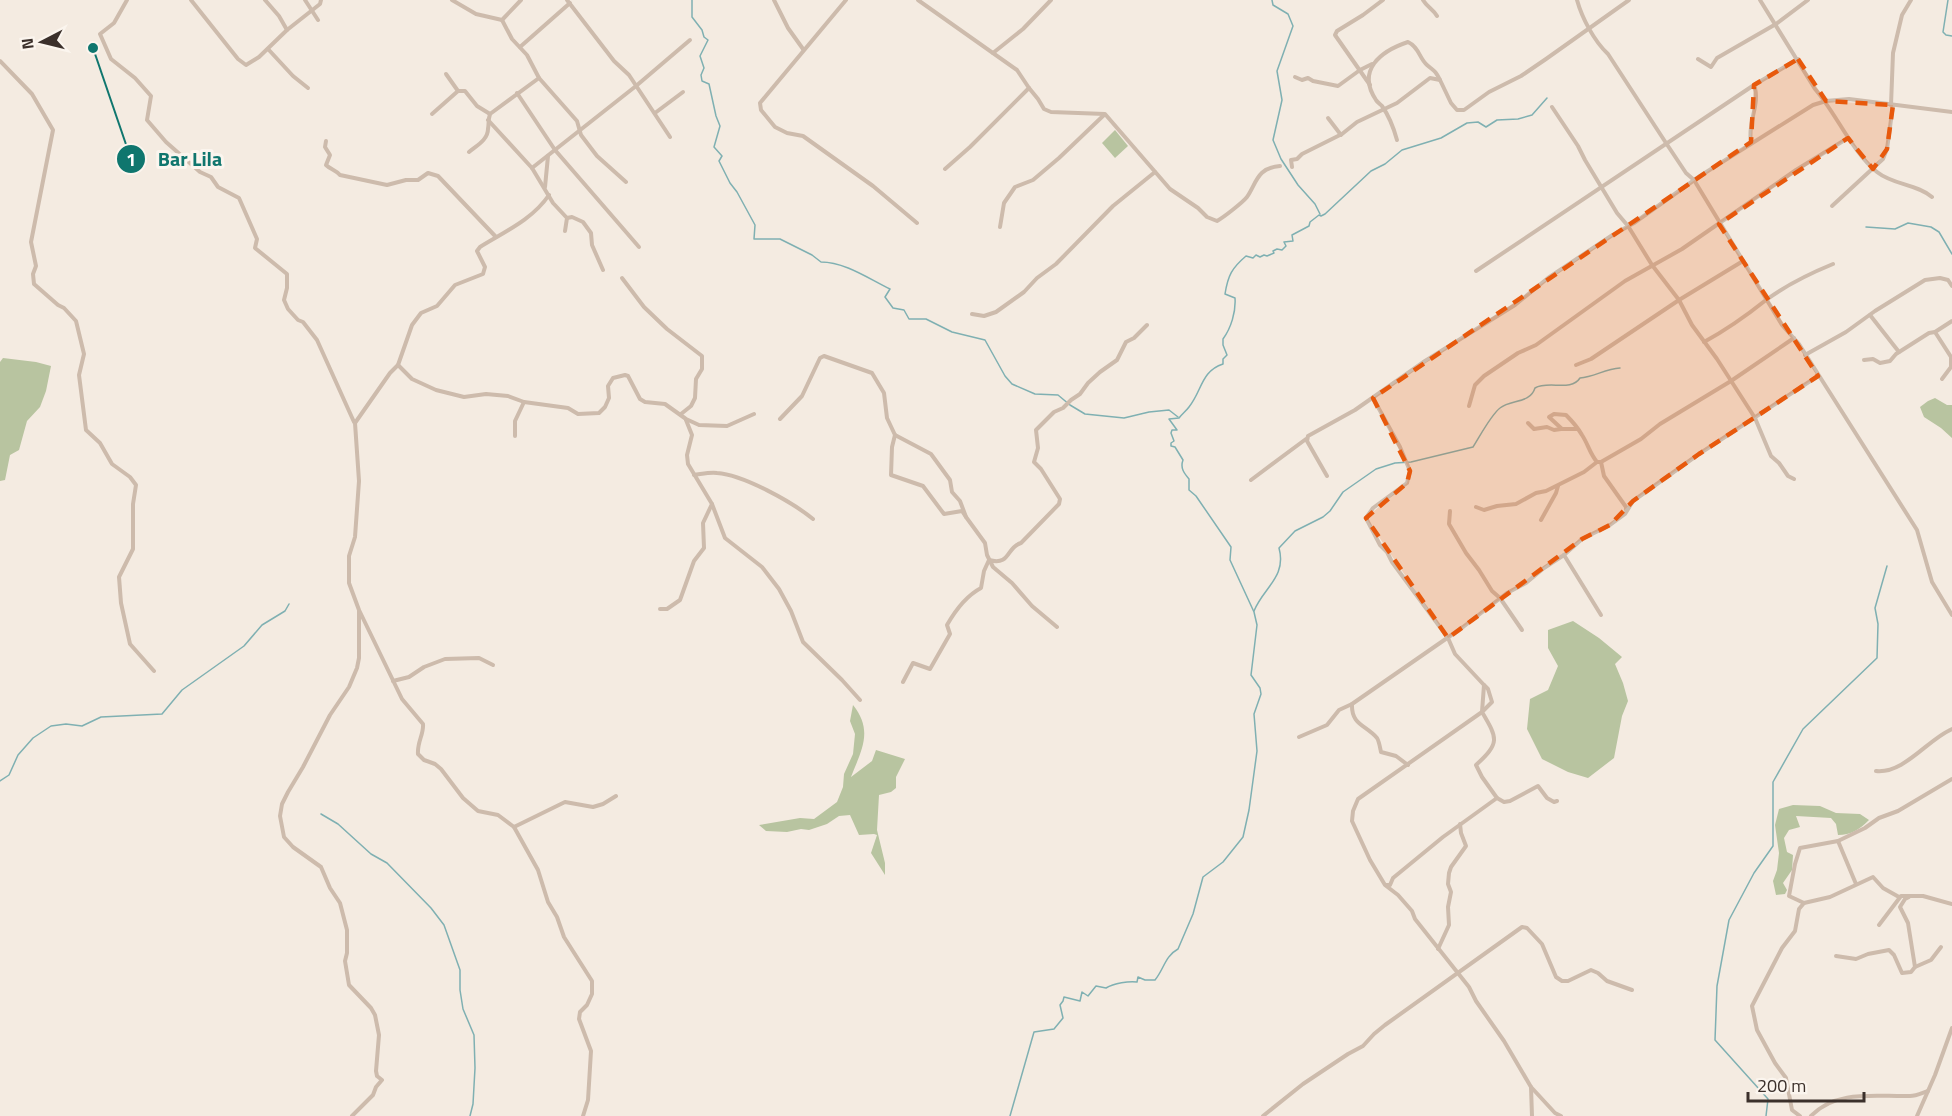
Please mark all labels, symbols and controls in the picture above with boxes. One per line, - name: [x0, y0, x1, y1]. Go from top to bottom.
- north arrow: [12, 12, 72, 72]
- text: N: [15, 37, 40, 51]
- callout: Bar Lila: [116, 140, 235, 178]
- text: Bar Lila: [158, 143, 222, 174]
- text: 1: [126, 146, 136, 173]
- scale bar: [1748, 1065, 1864, 1103]
- text: 200 m: [1757, 1072, 1806, 1099]

